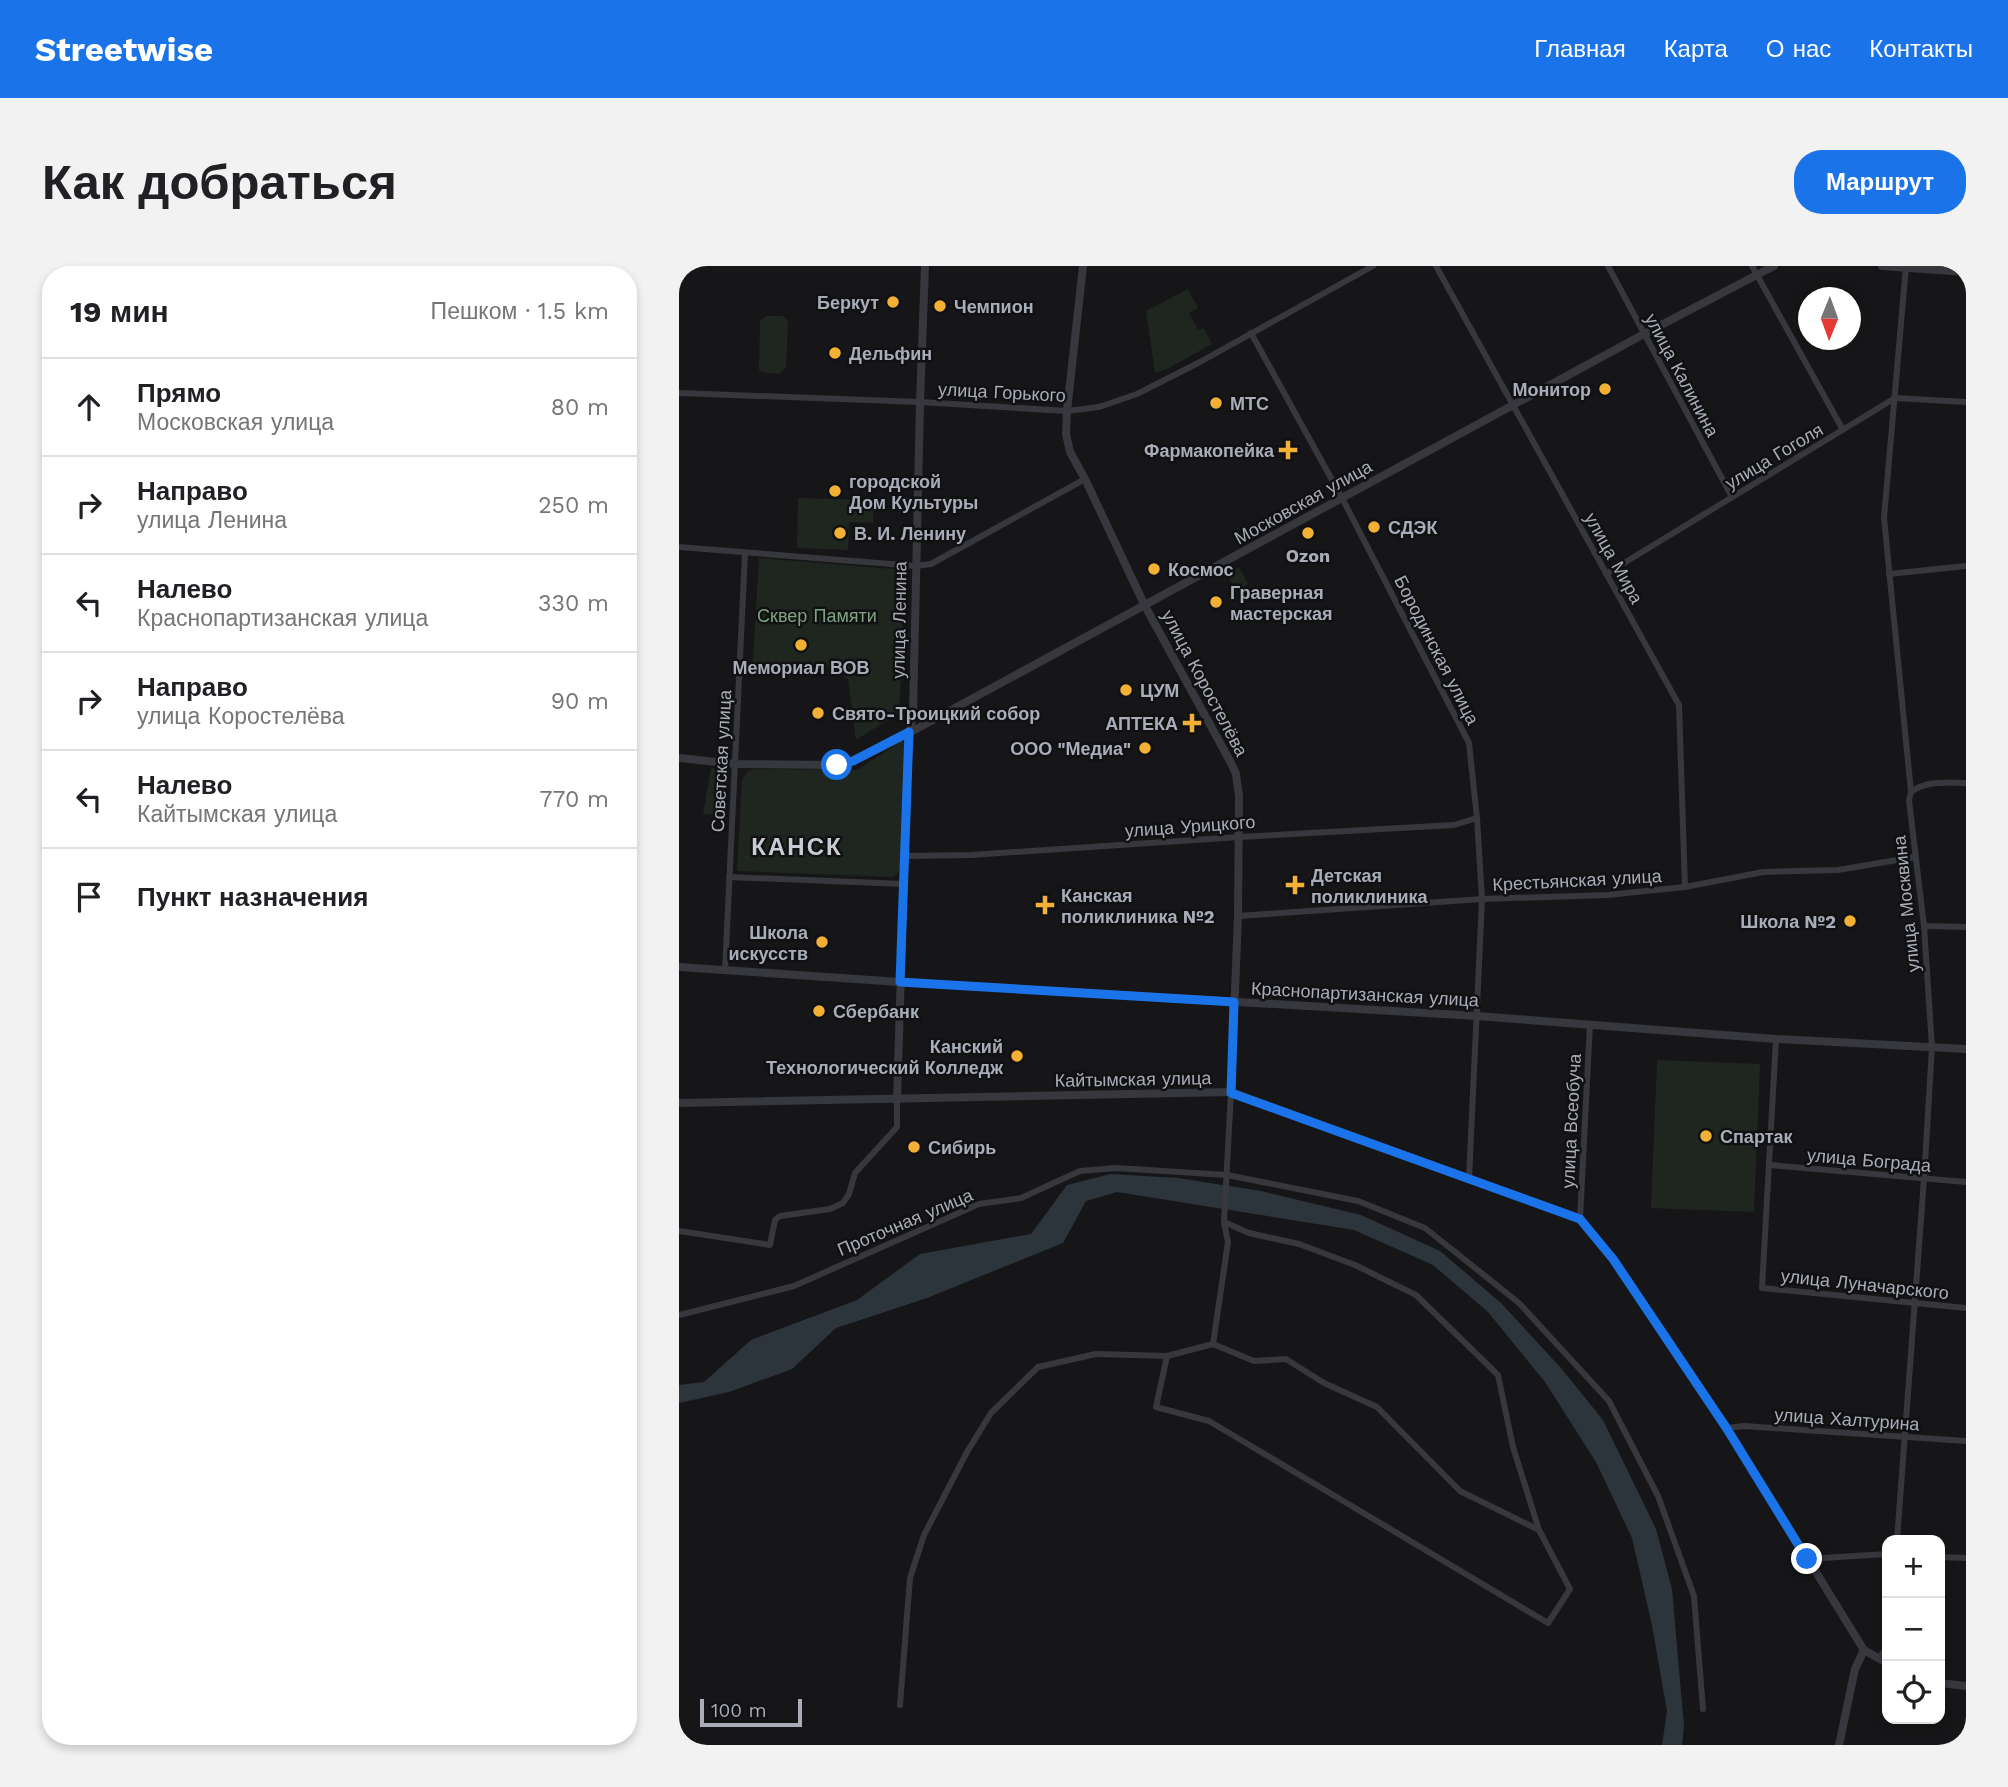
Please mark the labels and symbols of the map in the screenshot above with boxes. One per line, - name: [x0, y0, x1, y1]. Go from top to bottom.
- north arrow: [1798, 287, 1861, 350]
- place label: Беркут: [817, 292, 879, 313]
- marker: Беркут: [885, 294, 901, 310]
- place label: Чемпион: [954, 296, 1034, 317]
- marker: Чемпион: [932, 298, 948, 314]
- street label: улица Калинина: [1641, 310, 1724, 441]
- place label: Дельфин: [849, 343, 932, 364]
- marker: Дельфин: [827, 345, 843, 361]
- street label: улица Горького: [938, 378, 1066, 406]
- place label: Монитор: [1513, 379, 1591, 400]
- marker: Монитор: [1597, 381, 1613, 397]
- place label: МТС: [1230, 393, 1269, 414]
- marker: МТС: [1208, 395, 1224, 411]
- street label: улица Гоголя: [1721, 419, 1827, 493]
- place label: Фармакопейка: [1144, 440, 1275, 461]
- marker: Фармакопейка: [1280, 442, 1296, 458]
- street label: Московская улица: [1230, 455, 1376, 549]
- place label: городской Дом Культуры: [849, 471, 978, 513]
- marker: городской Дом Культуры: [827, 483, 843, 499]
- street label: улица Мира: [1580, 509, 1648, 608]
- place label: СДЭК: [1388, 517, 1438, 538]
- marker: СДЭК: [1366, 519, 1382, 535]
- place label: В. И. Ленину: [854, 523, 966, 544]
- marker: В. И. Ленину: [832, 525, 848, 541]
- marker: Ozon: [1300, 525, 1316, 541]
- place label: Ozon: [1286, 545, 1330, 566]
- place label: Космос: [1168, 559, 1234, 580]
- street label: улица Ленина: [887, 560, 911, 679]
- marker: Космос: [1146, 561, 1162, 577]
- street label: Бородинская улица: [1390, 572, 1484, 729]
- place label: Граверная мастерская: [1230, 582, 1332, 624]
- marker: Граверная мастерская: [1208, 594, 1224, 610]
- park label: Сквер Памяти: [757, 605, 877, 626]
- street label: улица Коростелёва: [1158, 606, 1253, 761]
- marker: Мемориал ВОВ: [793, 637, 809, 653]
- place label: Мемориал ВОВ: [732, 657, 870, 678]
- place label: ЦУМ: [1140, 680, 1179, 701]
- marker: ЦУМ: [1118, 682, 1134, 698]
- street label: Советская улица: [707, 688, 735, 833]
- place label: Свято-Троицкий собор: [832, 703, 1040, 724]
- marker: Свято-Троицкий собор: [810, 705, 826, 721]
- place label: АПТЕКА: [1105, 713, 1178, 734]
- marker: АПТЕКА: [1184, 715, 1200, 731]
- place label: ООО "Медиа": [1010, 738, 1131, 759]
- marker: ООО "Медиа": [1137, 740, 1153, 756]
- route start: [821, 749, 852, 780]
- street label: улица Урицкого: [1124, 811, 1256, 841]
- district label: КАНСК: [751, 833, 843, 861]
- street label: улица Москвина: [1888, 834, 1924, 973]
- place label: Детская поликлиника: [1311, 865, 1429, 907]
- street label: Крестьянская улица: [1492, 865, 1663, 895]
- marker: Детская поликлиника: [1285, 875, 1305, 895]
- place label: Канская поликлиника №2: [1061, 885, 1214, 927]
- marker: Канская поликлиника №2: [1035, 895, 1055, 915]
- place label: Школа №2: [1740, 911, 1836, 932]
- marker: Школа №2: [1842, 913, 1858, 929]
- place label: Школа искусств: [728, 922, 809, 964]
- marker: Школа искусств: [814, 934, 830, 950]
- street label: Краснопартизанская улица: [1251, 978, 1480, 1011]
- place label: Сбербанк: [833, 1001, 920, 1022]
- marker: Сбербанк: [811, 1003, 827, 1019]
- place label: Канский Технологический Колледж: [766, 1036, 1003, 1078]
- marker: Канский Технологический Колледж: [1009, 1048, 1025, 1064]
- street label: улица Всеобуча: [1557, 1052, 1585, 1189]
- street label: Кайтымская улица: [1054, 1067, 1213, 1091]
- place label: Спартак: [1720, 1126, 1793, 1147]
- marker: Спартак: [1698, 1128, 1714, 1144]
- place label: Сибирь: [928, 1137, 996, 1158]
- marker: Сибирь: [906, 1139, 922, 1155]
- street label: улица Бограда: [1806, 1144, 1933, 1176]
- street label: Проточная улица: [834, 1184, 977, 1260]
- street label: улица Луначарского: [1780, 1265, 1950, 1303]
- street label: улица Халтурина: [1774, 1403, 1921, 1435]
- route end: [1791, 1543, 1822, 1574]
- scale bar: [700, 1696, 801, 1728]

